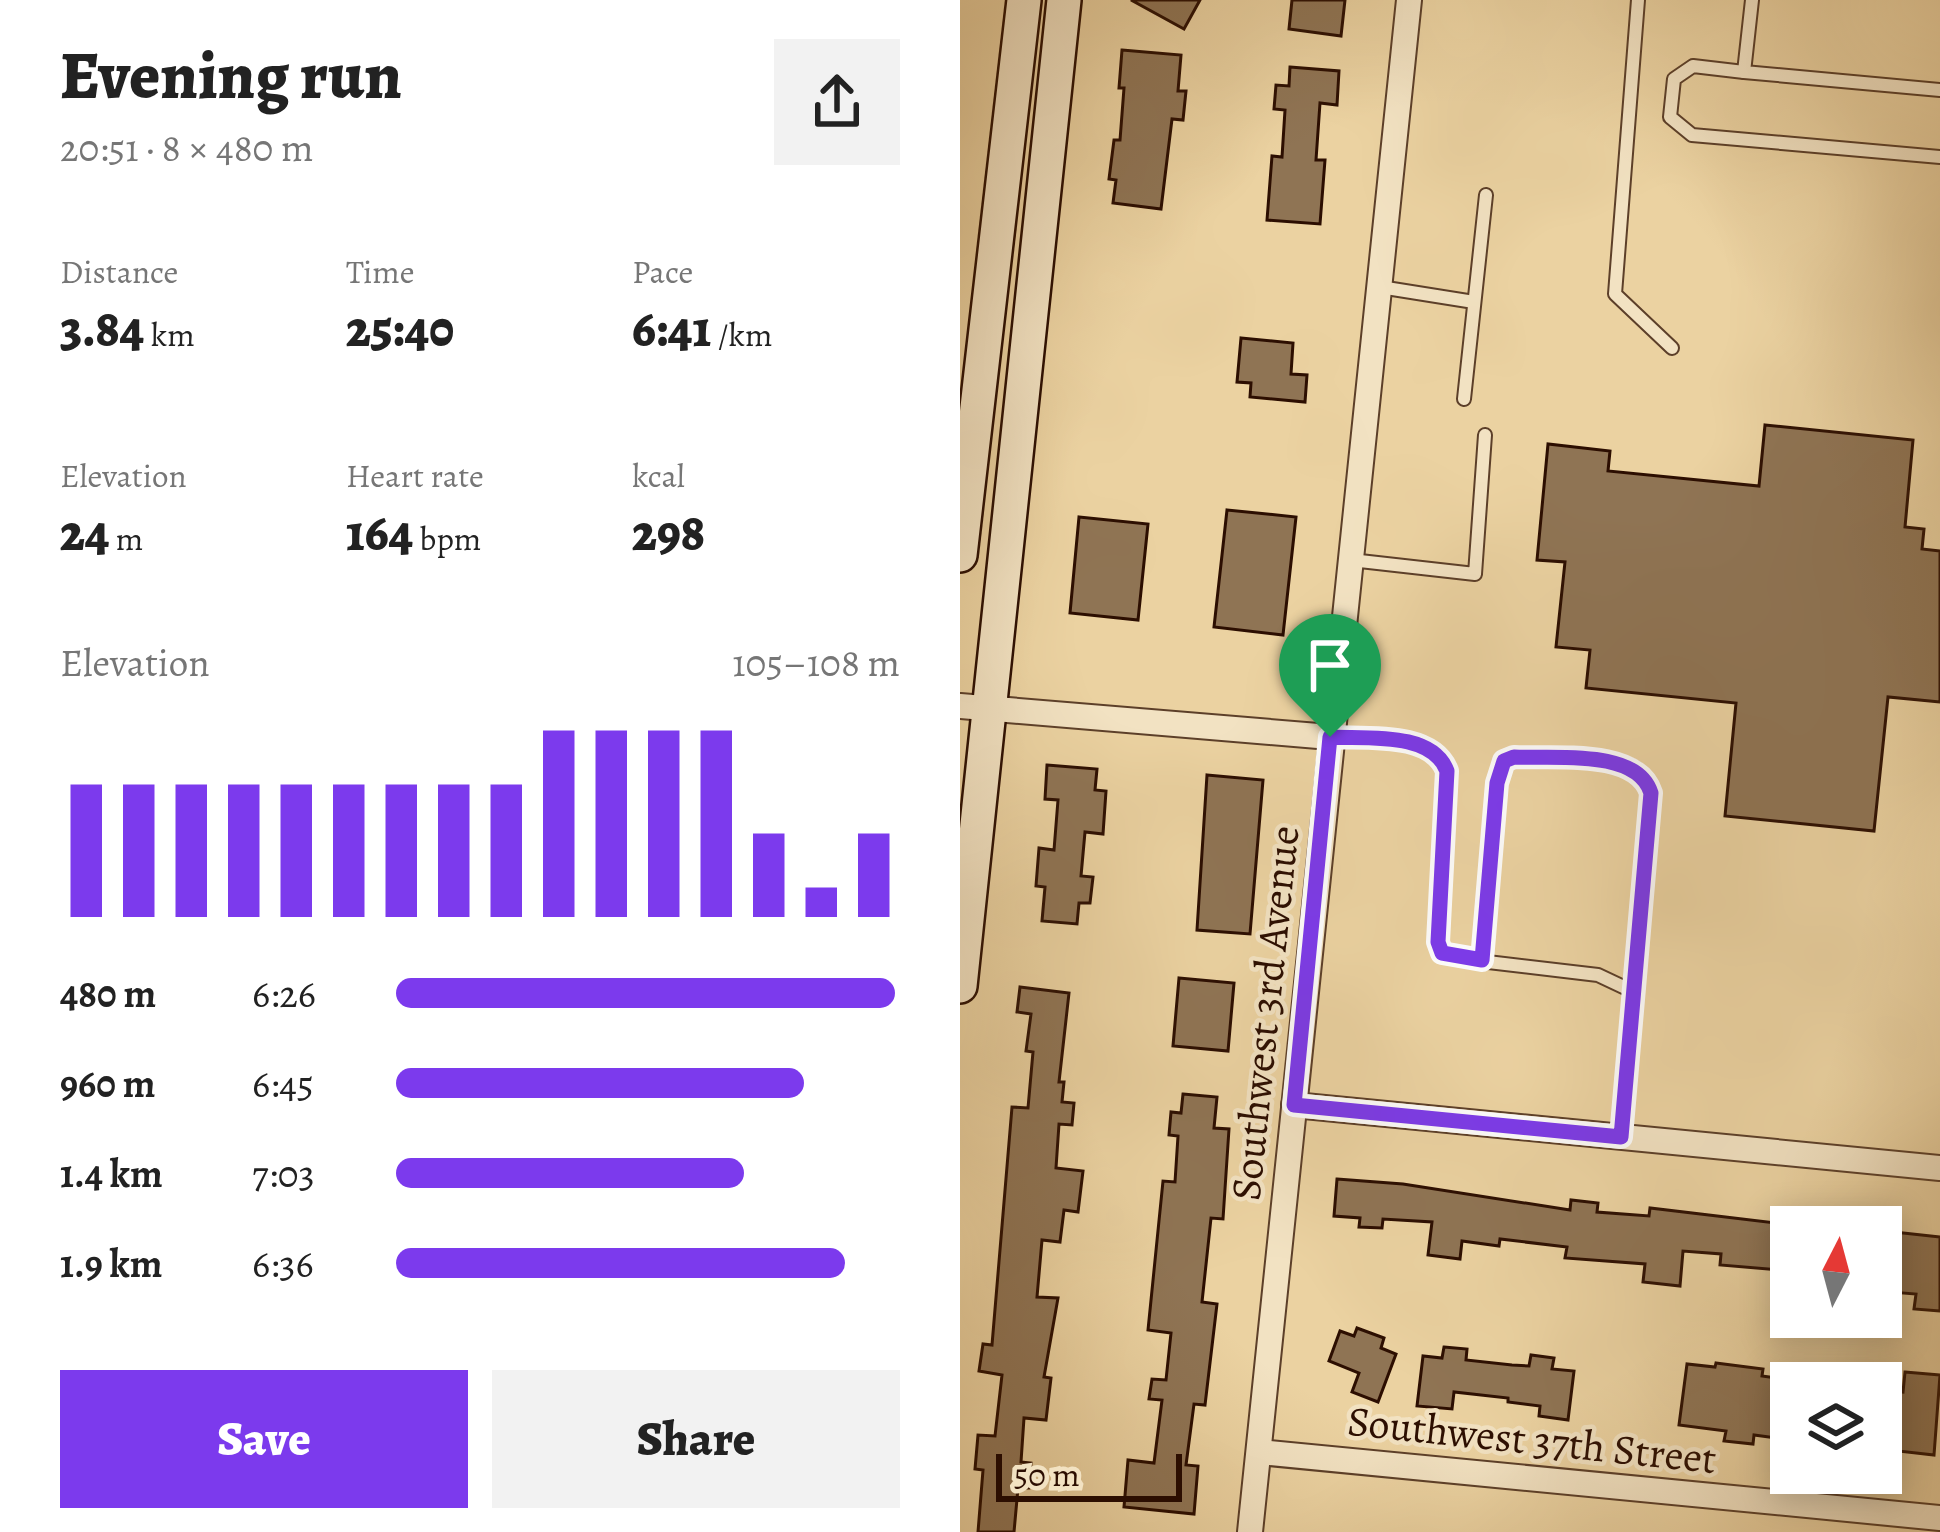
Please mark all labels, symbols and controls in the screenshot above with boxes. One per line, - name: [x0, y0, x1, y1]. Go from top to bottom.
- text: Evening run: [60, 31, 402, 121]
- button: share: [774, 39, 900, 165]
- text: 20:51 · 8 × 480 m: [60, 121, 314, 174]
- text: Distance: [60, 249, 178, 294]
- text: Time: [346, 249, 415, 294]
- text: Pace: [632, 249, 693, 294]
- text: 3.84: [60, 294, 144, 364]
- text: 25:40: [346, 294, 454, 364]
- text: 6:41: [632, 294, 711, 364]
- text: km: [144, 312, 195, 357]
- text: /km: [711, 312, 772, 357]
- text: Elevation: [60, 453, 187, 498]
- text: Heart rate: [346, 453, 484, 498]
- text: kcal: [632, 453, 685, 498]
- text: 24: [60, 498, 109, 568]
- text: 164: [346, 498, 413, 568]
- text: 298: [632, 498, 705, 568]
- text: m: [109, 516, 143, 561]
- text: bpm: [413, 516, 481, 561]
- pin: [1279, 614, 1381, 737]
- icon: arrive: [1297, 632, 1363, 698]
- text: Elevation: [60, 636, 210, 689]
- text: 105–108 m: [732, 636, 900, 689]
- street label: Southwest 3rd Avenue: [1216, 823, 1313, 1203]
- text: 480 m: [60, 967, 156, 1020]
- text: 6:26: [252, 967, 316, 1020]
- text: 960 m: [60, 1057, 155, 1110]
- text: 6:45: [252, 1057, 314, 1110]
- text: 1.4 km: [60, 1147, 163, 1200]
- text: 7:03: [252, 1147, 315, 1200]
- north arrow: [1770, 1206, 1902, 1338]
- map controls: [1770, 1206, 1902, 1494]
- text: 1.9 km: [60, 1237, 162, 1290]
- text: 6:36: [252, 1237, 314, 1290]
- button: layers: [1770, 1362, 1902, 1494]
- button: Save: [60, 1370, 468, 1508]
- button: Share: [492, 1370, 900, 1508]
- street label: Southwest 37th Street: [1345, 1392, 1719, 1487]
- scale bar: [996, 1448, 1182, 1501]
- text: 50 m: [1014, 1452, 1080, 1497]

